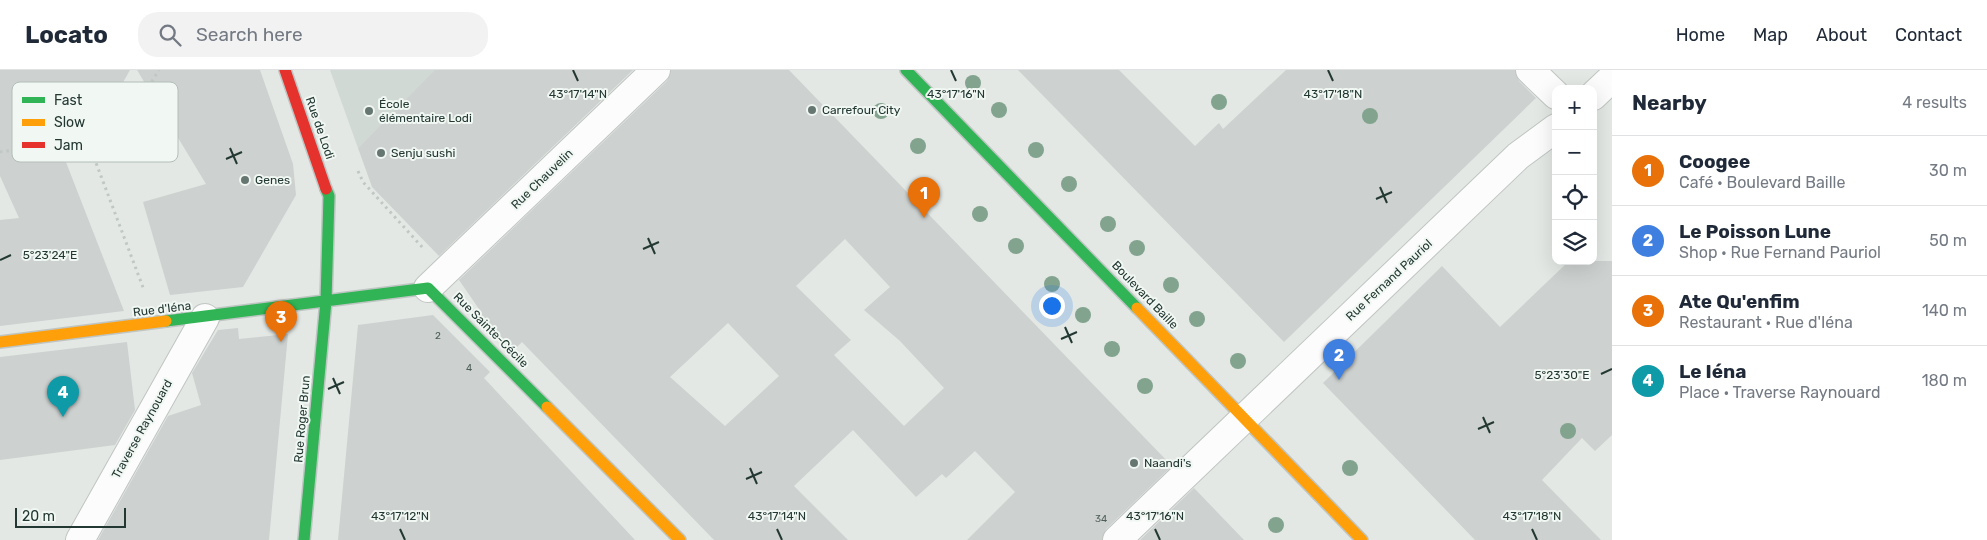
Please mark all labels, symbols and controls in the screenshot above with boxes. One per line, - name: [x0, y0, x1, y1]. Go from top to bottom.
- search box: [138, 12, 488, 57]
- text: Locato: [25, 21, 108, 49]
- icon: search: [156, 21, 184, 49]
- text: Search here: [196, 23, 303, 46]
- text: Home: [1676, 24, 1725, 46]
- text: Map: [1753, 24, 1788, 46]
- text: About: [1816, 24, 1867, 46]
- text: Contact: [1895, 24, 1962, 46]
- legend: [12, 82, 178, 162]
- map controls: [1552, 85, 1597, 265]
- button: +: [1552, 85, 1597, 130]
- text: 43°17'14"N: [549, 87, 607, 101]
- text: 43°17'16"N: [927, 87, 985, 101]
- text: 43°17'18"N: [1304, 87, 1362, 101]
- text: Nearby: [1632, 90, 1707, 115]
- text: Fast: [54, 92, 83, 109]
- text: 4 results: [1902, 93, 1967, 112]
- street label: Rue de Lodi: [303, 95, 337, 161]
- place label: École élémentaire Lodi: [379, 97, 472, 125]
- place label: Carrefour City: [822, 103, 901, 117]
- marker: Carrefour City: [806, 104, 818, 116]
- marker: École élémentaire Lodi: [363, 105, 375, 117]
- text: Slow: [54, 114, 85, 131]
- button: −: [1552, 130, 1597, 175]
- text: Jam: [54, 137, 83, 154]
- place label: Senju sushi: [391, 146, 455, 160]
- street label: Rue Chauvelin: [508, 146, 576, 212]
- marker: Senju sushi: [375, 147, 387, 159]
- text: Coogee: [1679, 150, 1750, 173]
- text: 1: [1644, 161, 1652, 180]
- text: 30 m: [1929, 161, 1967, 180]
- place label: Genes: [255, 173, 290, 187]
- text: Café · Boulevard Baille: [1679, 173, 1845, 192]
- marker: Genes: [239, 174, 251, 186]
- button: locate: [1552, 175, 1597, 220]
- pin: 1: [908, 177, 940, 218]
- button: layers: [1552, 220, 1597, 265]
- text: Le Poisson Lune: [1679, 220, 1831, 243]
- text: 2: [1643, 231, 1653, 250]
- text: 50 m: [1929, 231, 1967, 250]
- street label: Rue Fernand Pauriol: [1343, 236, 1435, 324]
- text: Shop · Rue Fernand Pauriol: [1679, 243, 1881, 262]
- text: 5°23'24"E: [23, 248, 77, 262]
- street label: Boulevard Baille: [1109, 258, 1181, 332]
- street label: Rue Sainte-Cécile: [451, 290, 532, 371]
- text: Ate Qu'enfim: [1679, 290, 1800, 313]
- your location: [1039, 293, 1065, 319]
- street label: Rue d'Iéna: [132, 298, 192, 320]
- pin: 3: [265, 301, 297, 342]
- text: 3: [1643, 301, 1653, 320]
- text: 140 m: [1922, 301, 1967, 320]
- text: Restaurant · Rue d'Iéna: [1679, 313, 1853, 332]
- house number: 2: [435, 330, 441, 342]
- pin: 2: [1323, 339, 1355, 380]
- text: Le Iéna: [1679, 360, 1746, 383]
- house number: 4: [466, 362, 472, 374]
- text: 5°23'30"E: [1534, 368, 1590, 382]
- text: 4: [1643, 371, 1653, 390]
- text: 180 m: [1922, 371, 1967, 390]
- street label: Rue Roger Brun: [291, 375, 313, 463]
- pin: 4: [47, 376, 79, 417]
- street label: Traverse Raynouard: [109, 377, 175, 481]
- text: Place · Traverse Raynouard: [1679, 383, 1880, 402]
- place label: Naandi's: [1144, 456, 1191, 470]
- marker: Naandi's: [1128, 457, 1140, 469]
- scale bar: [15, 505, 126, 528]
- text: 20 m: [22, 508, 55, 525]
- text: 43°17'12"N: [371, 509, 429, 523]
- text: 43°17'14"N: [748, 509, 806, 523]
- text: 43°17'16"N: [1126, 509, 1184, 523]
- text: 43°17'18"N: [1503, 509, 1561, 523]
- house number: 34: [1095, 513, 1107, 525]

